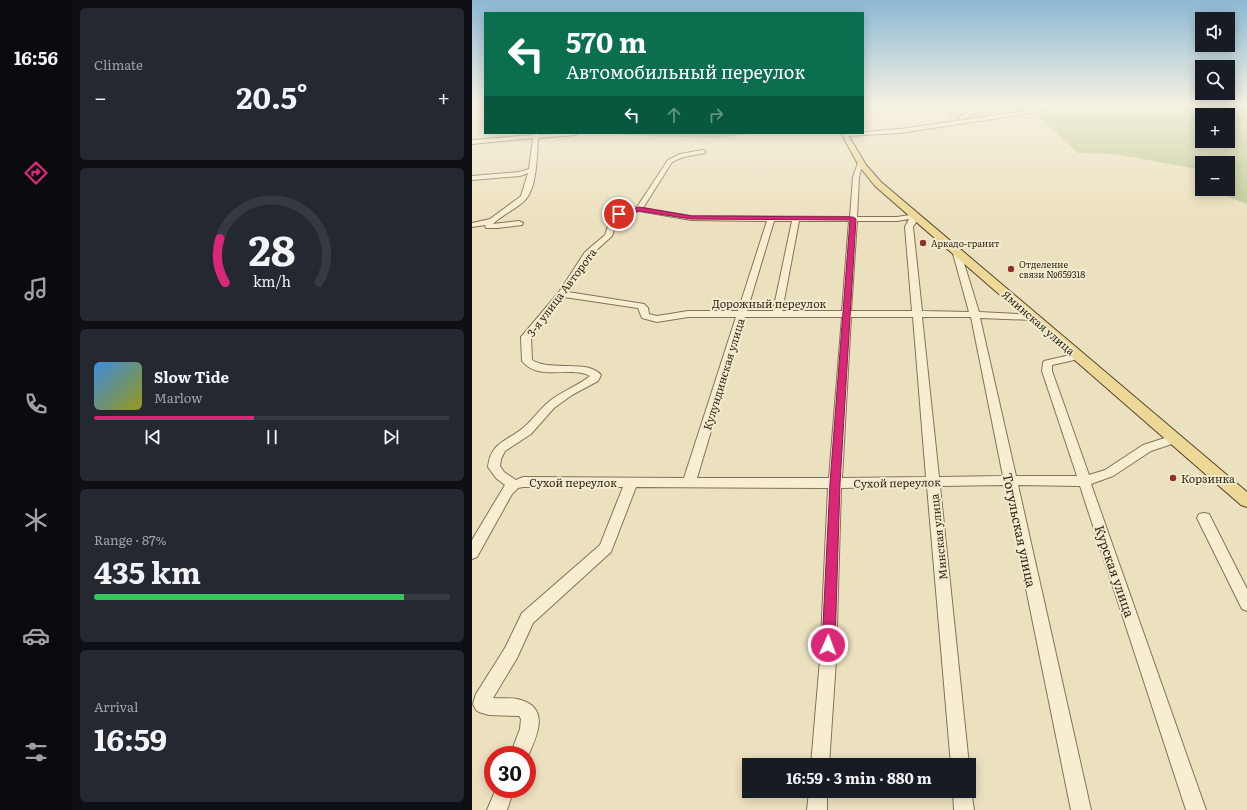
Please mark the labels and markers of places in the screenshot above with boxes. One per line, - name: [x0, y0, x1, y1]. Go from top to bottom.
- pin: [602, 197, 636, 231]
- place label: Аркадо-гранит: [931, 236, 1000, 250]
- marker: Аркадо-гранит: [918, 238, 928, 248]
- place label: Отделение связи №659318: [1019, 257, 1085, 281]
- marker: Отделение связи №659318: [1006, 264, 1016, 274]
- place label: Корзинка: [1181, 470, 1235, 486]
- marker: Корзинка: [1168, 473, 1178, 483]

